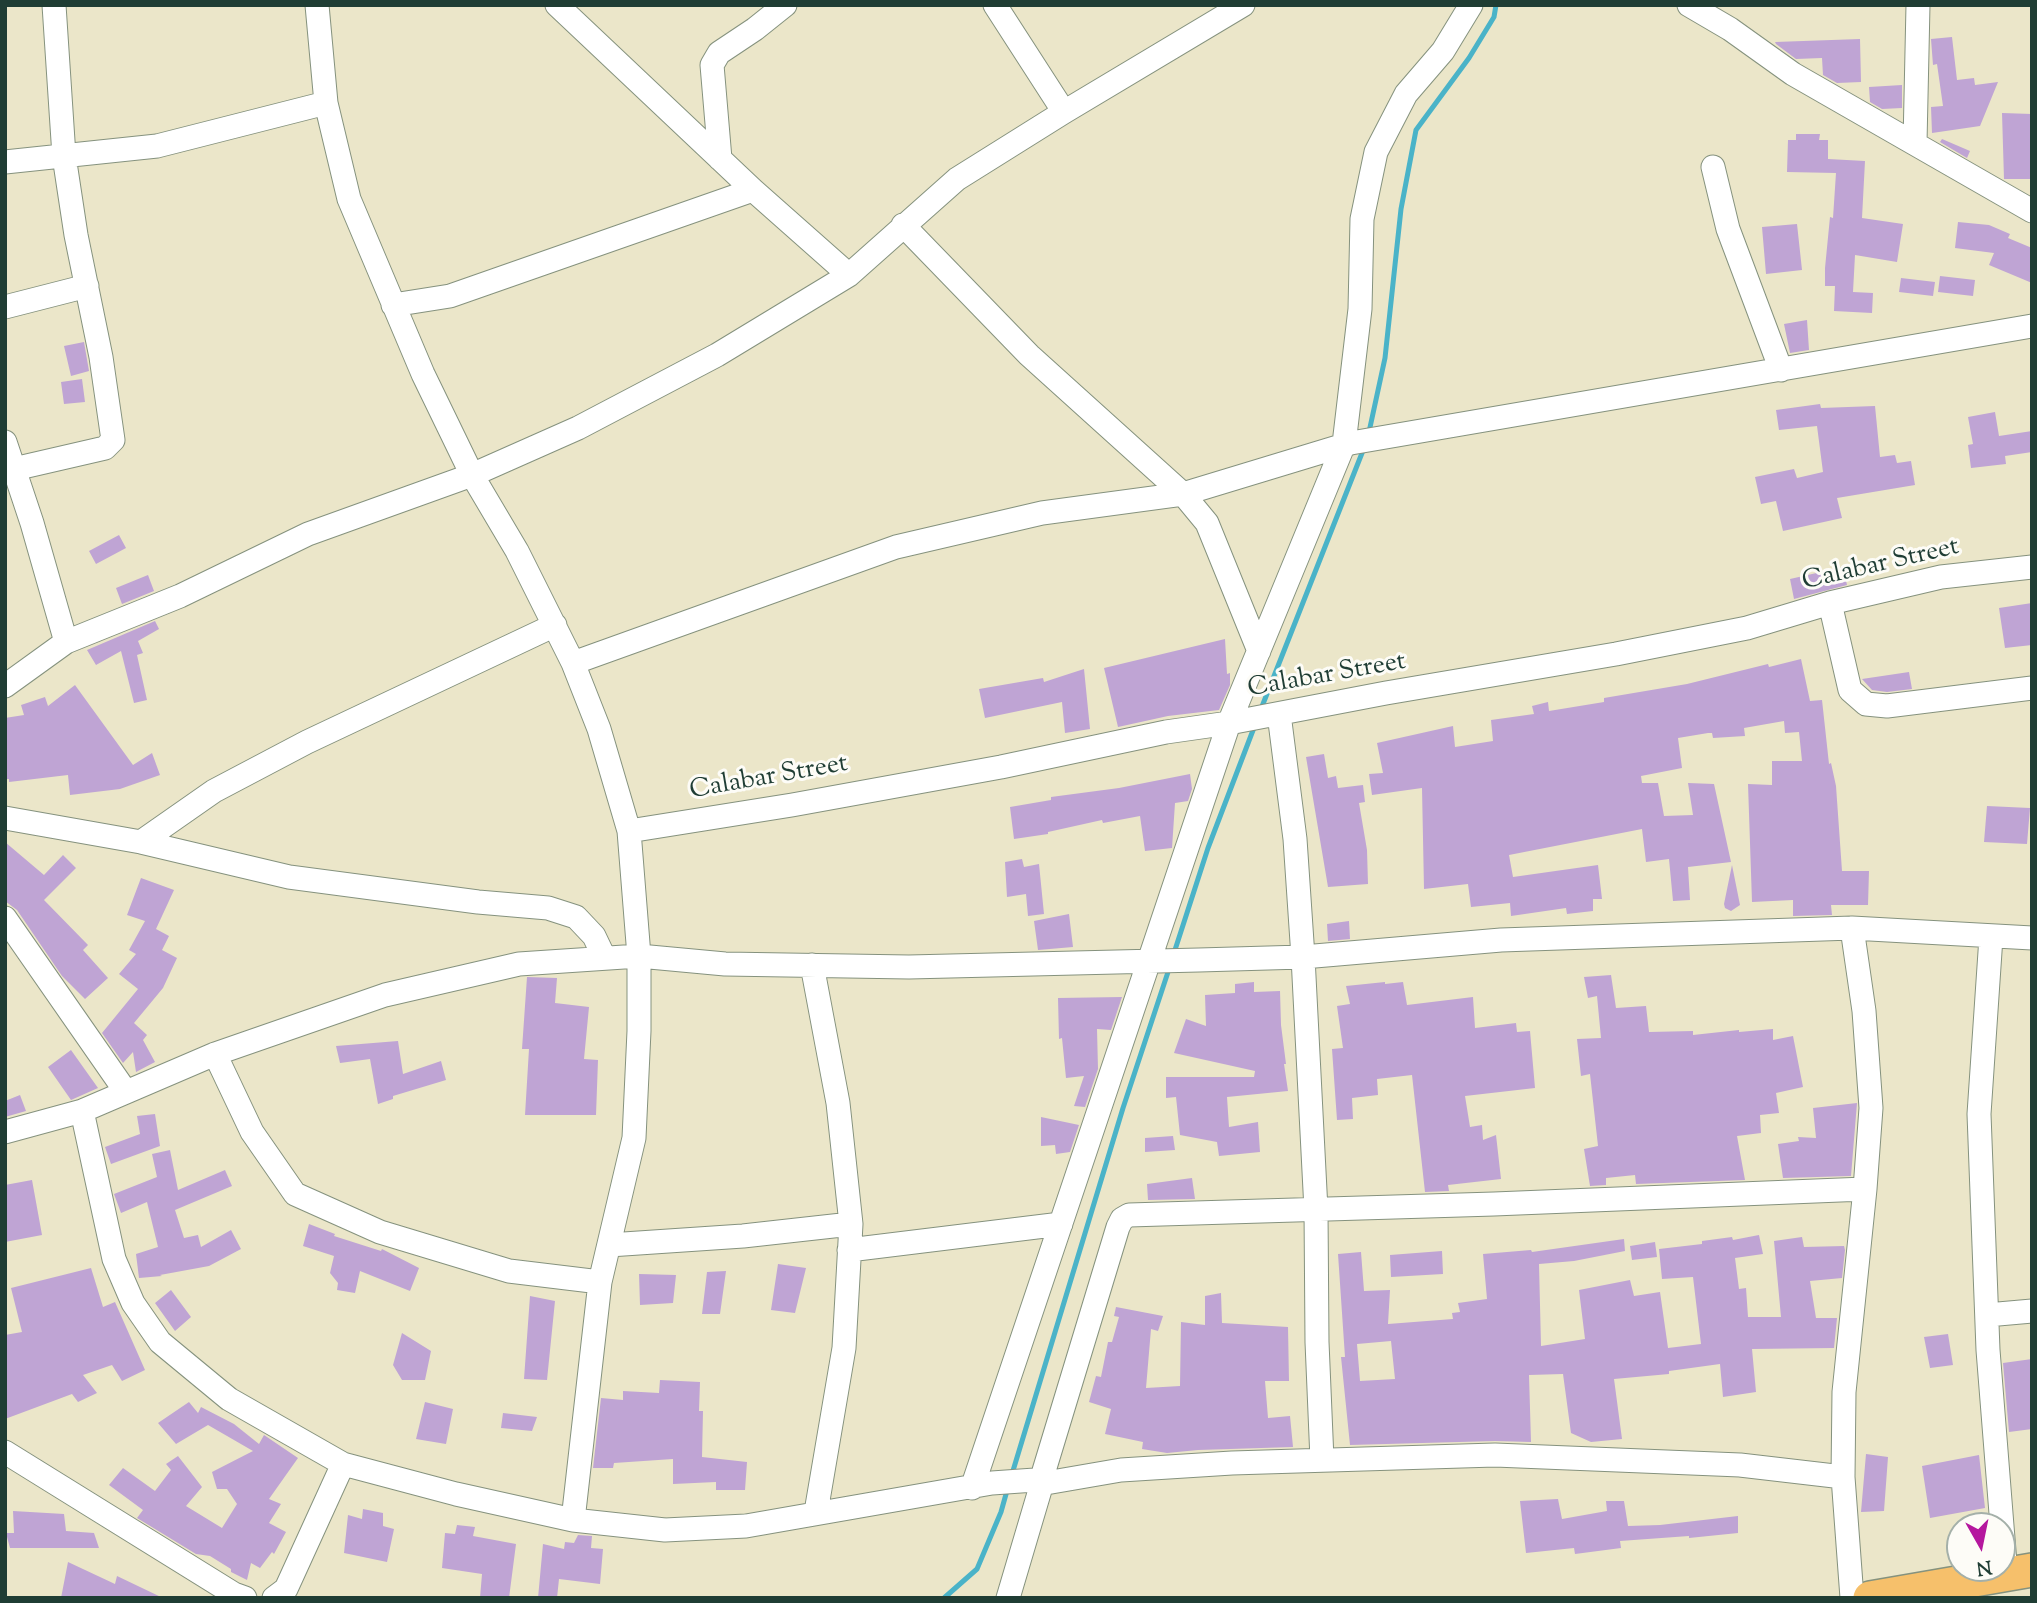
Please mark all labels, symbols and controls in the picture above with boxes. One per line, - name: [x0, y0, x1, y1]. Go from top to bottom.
- street label: Calabar Street: [1800, 533, 1962, 599]
- street label: Calabar Street: [1246, 648, 1408, 706]
- street label: Calabar Street: [688, 750, 850, 808]
- north arrow: [1946, 1512, 2016, 1582]
- text: N: [1974, 1552, 1994, 1581]

